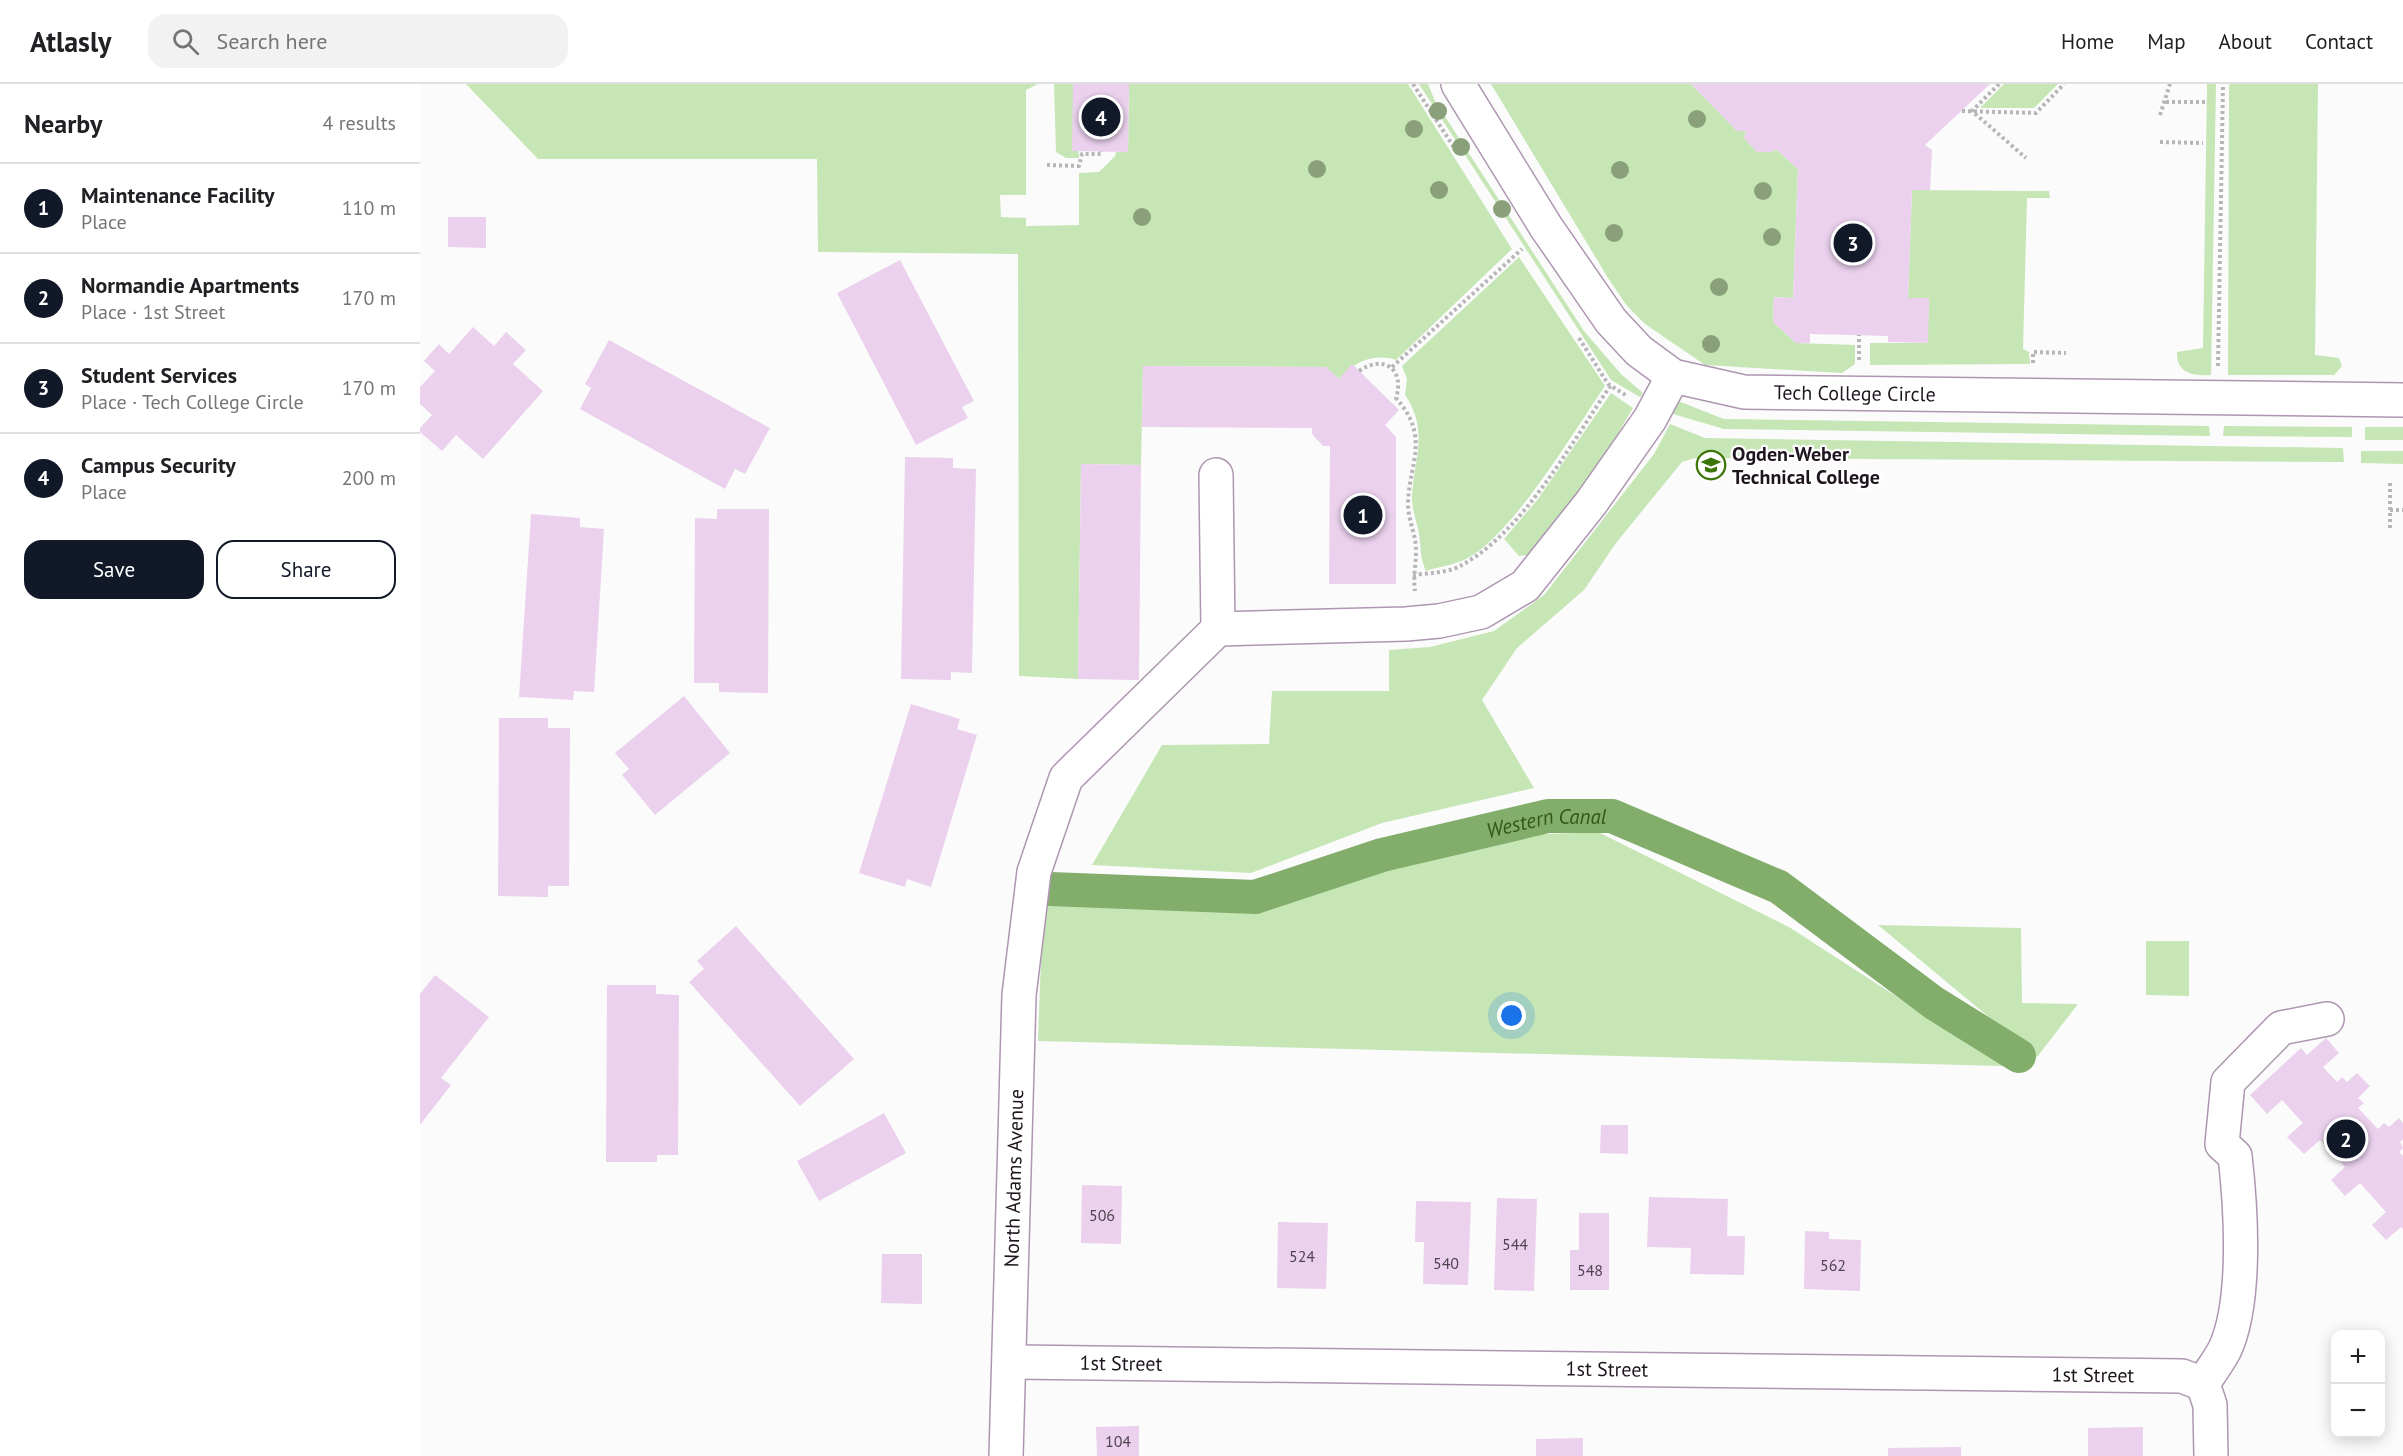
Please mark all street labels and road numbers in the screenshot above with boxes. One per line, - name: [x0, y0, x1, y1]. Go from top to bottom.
- street label: Tech College Circle: [1774, 379, 1936, 407]
- street label: North Adams Avenue: [998, 1089, 1029, 1268]
- street label: 1st Street: [1080, 1350, 1163, 1377]
- street label: 1st Street: [1566, 1356, 1649, 1383]
- street label: 1st Street: [2051, 1361, 2135, 1388]

